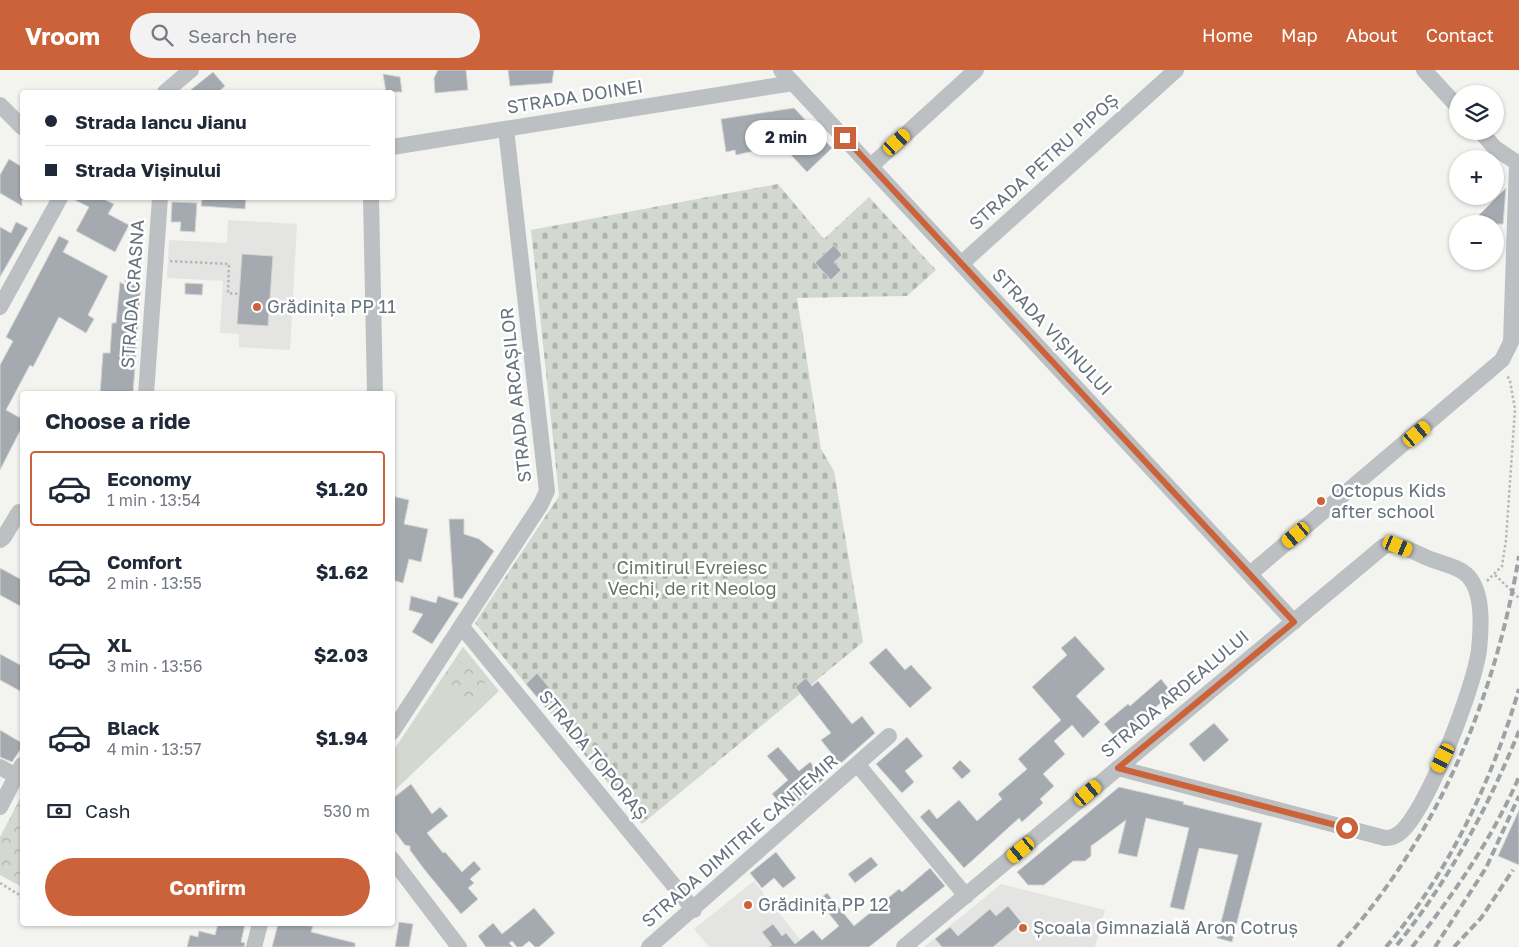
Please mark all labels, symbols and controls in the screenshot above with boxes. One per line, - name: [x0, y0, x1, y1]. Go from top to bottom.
- search box: [130, 13, 480, 58]
- text: Vroom: [25, 21, 100, 50]
- icon: search: [148, 21, 176, 49]
- text: Search here: [188, 24, 297, 47]
- text: Home: [1202, 24, 1253, 46]
- text: Map: [1281, 24, 1318, 46]
- text: About: [1346, 24, 1398, 46]
- text: Contact: [1426, 24, 1494, 46]
- street label: STRADA DOINEI: [505, 74, 644, 118]
- map controls: [1449, 85, 1504, 270]
- button: layers: [1449, 85, 1504, 140]
- street label: STRADA PETRU PIPOȘ: [964, 88, 1123, 234]
- text: Strada Iancu Jianu: [75, 110, 247, 133]
- callout: 2 min: [745, 120, 828, 156]
- car: [880, 126, 913, 158]
- text: 2 min: [765, 127, 807, 147]
- route end: [834, 127, 856, 149]
- button: +: [1449, 150, 1504, 205]
- text: Strada Vișinului: [75, 158, 221, 181]
- button: −: [1449, 215, 1504, 270]
- street label: STRADA CRASNA: [116, 219, 148, 369]
- street label: STRADA VIȘINULUI: [988, 263, 1117, 399]
- place label: Grădinița PP 11: [267, 295, 396, 317]
- marker: Grădinița PP 11: [251, 301, 263, 313]
- street label: STRADA ARCAȘILOR: [495, 306, 535, 484]
- text: Choose a ride: [45, 407, 191, 434]
- car: [1400, 419, 1433, 449]
- icon: car: [47, 466, 92, 511]
- text: Economy: [107, 467, 192, 490]
- text: $1.20: [315, 477, 368, 500]
- place label: Octopus Kids after school: [1331, 479, 1446, 522]
- text: 1 min · 13:54: [107, 490, 201, 510]
- marker: Octopus Kids after school: [1315, 495, 1327, 507]
- car: [1279, 520, 1312, 550]
- car: [1381, 533, 1414, 559]
- icon: car: [47, 549, 92, 594]
- text: Comfort: [107, 550, 182, 573]
- park label: Cimitirul Evreiesc Vechi, de rit Neolog: [608, 556, 776, 599]
- text: $1.62: [316, 560, 368, 583]
- text: 2 min · 13:55: [107, 573, 202, 593]
- street label: STRADA ARDEALULUI: [1096, 625, 1253, 762]
- icon: car: [47, 632, 92, 677]
- text: XL: [107, 633, 132, 656]
- text: $2.03: [314, 643, 368, 666]
- text: 3 min · 13:56: [107, 656, 202, 676]
- street label: STRADA TOPORAȘ: [535, 685, 653, 824]
- icon: car: [47, 715, 92, 760]
- text: Black: [107, 716, 160, 739]
- text: $1.94: [315, 726, 368, 749]
- text: 4 min · 13:57: [107, 739, 202, 759]
- car: [1429, 741, 1456, 775]
- street label: STRADA DIMITRIE CANTEMIR: [637, 749, 842, 931]
- car: [1071, 778, 1104, 808]
- icon: cash: [45, 797, 73, 825]
- text: Cash: [85, 799, 130, 822]
- text: 530 m: [323, 801, 370, 821]
- route start: [1336, 817, 1358, 839]
- car: [1004, 835, 1037, 865]
- button: Confirm: [45, 858, 370, 916]
- place label: Grădinița PP 12: [758, 893, 889, 915]
- marker: Grădinița PP 12: [742, 899, 754, 911]
- place label: Școala Gimnazială Aron Cotruș: [1033, 916, 1298, 938]
- marker: Școala Gimnazială Aron Cotruș: [1017, 922, 1029, 934]

